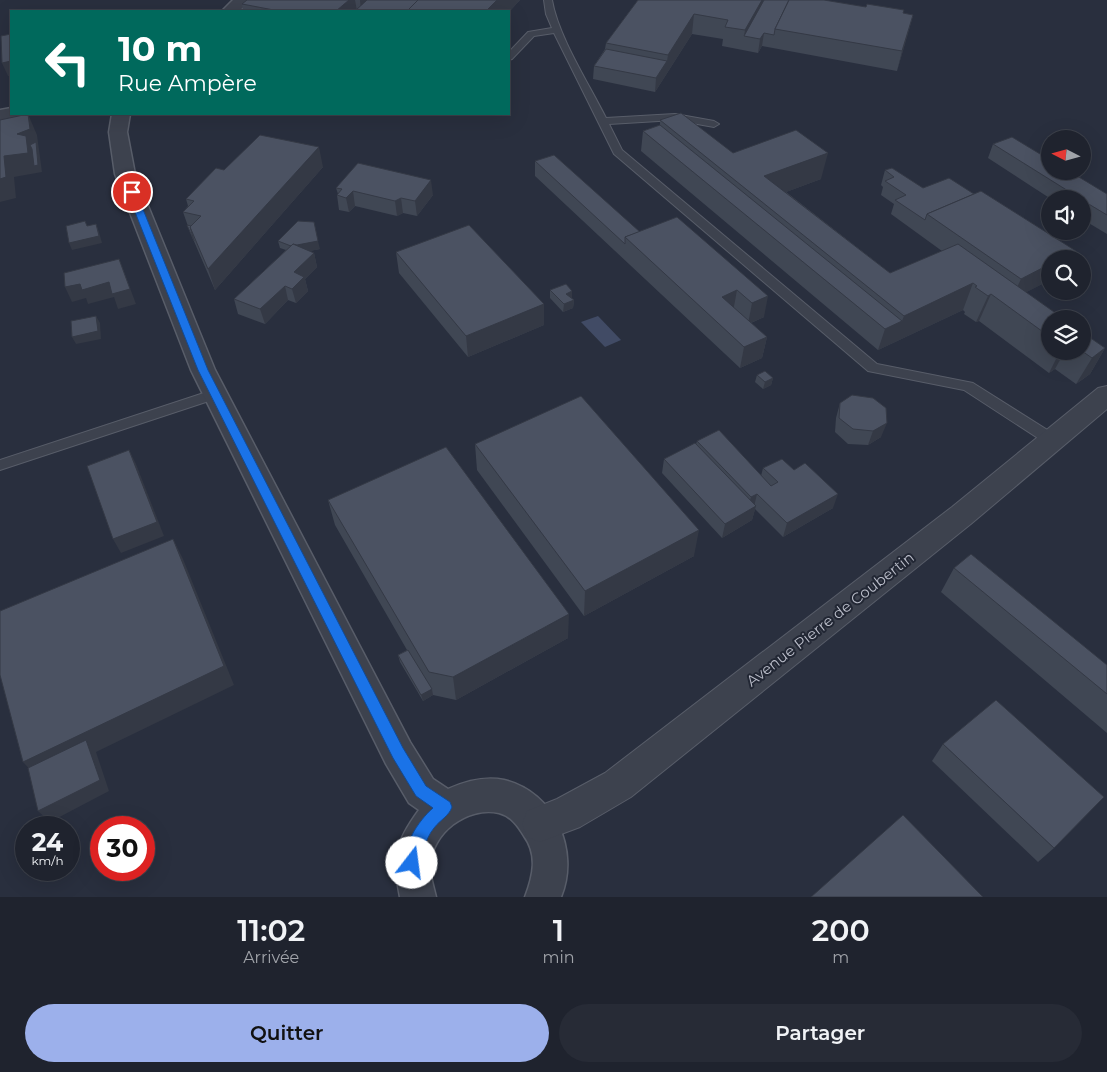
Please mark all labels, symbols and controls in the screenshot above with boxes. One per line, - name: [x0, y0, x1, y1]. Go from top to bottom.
- text: 10 m: [118, 27, 202, 70]
- icon: left: [35, 30, 100, 95]
- text: Rue Ampère: [118, 70, 257, 97]
- north arrow: [1041, 130, 1091, 180]
- map controls: [1041, 130, 1091, 360]
- pin: [111, 171, 153, 213]
- icon: arrive: [118, 178, 146, 206]
- button: sound: [1041, 190, 1091, 240]
- button: search: [1041, 250, 1091, 300]
- button: layers: [1041, 310, 1091, 360]
- street label: Avenue Pierre de Coubertin: [742, 548, 918, 690]
- speed limit sign: 30: [90, 816, 155, 881]
- text: 24: [32, 827, 63, 857]
- position arrow: [385, 836, 437, 888]
- text: km/h: [31, 853, 64, 868]
- text: 11:02: [237, 912, 305, 949]
- text: 1: [553, 912, 564, 949]
- text: 200: [812, 912, 870, 949]
- text: Arrivée: [243, 948, 299, 967]
- text: min: [542, 948, 575, 967]
- text: m: [832, 948, 849, 967]
- button: Quitter: [25, 1004, 549, 1062]
- button: Partager: [559, 1004, 1082, 1062]

